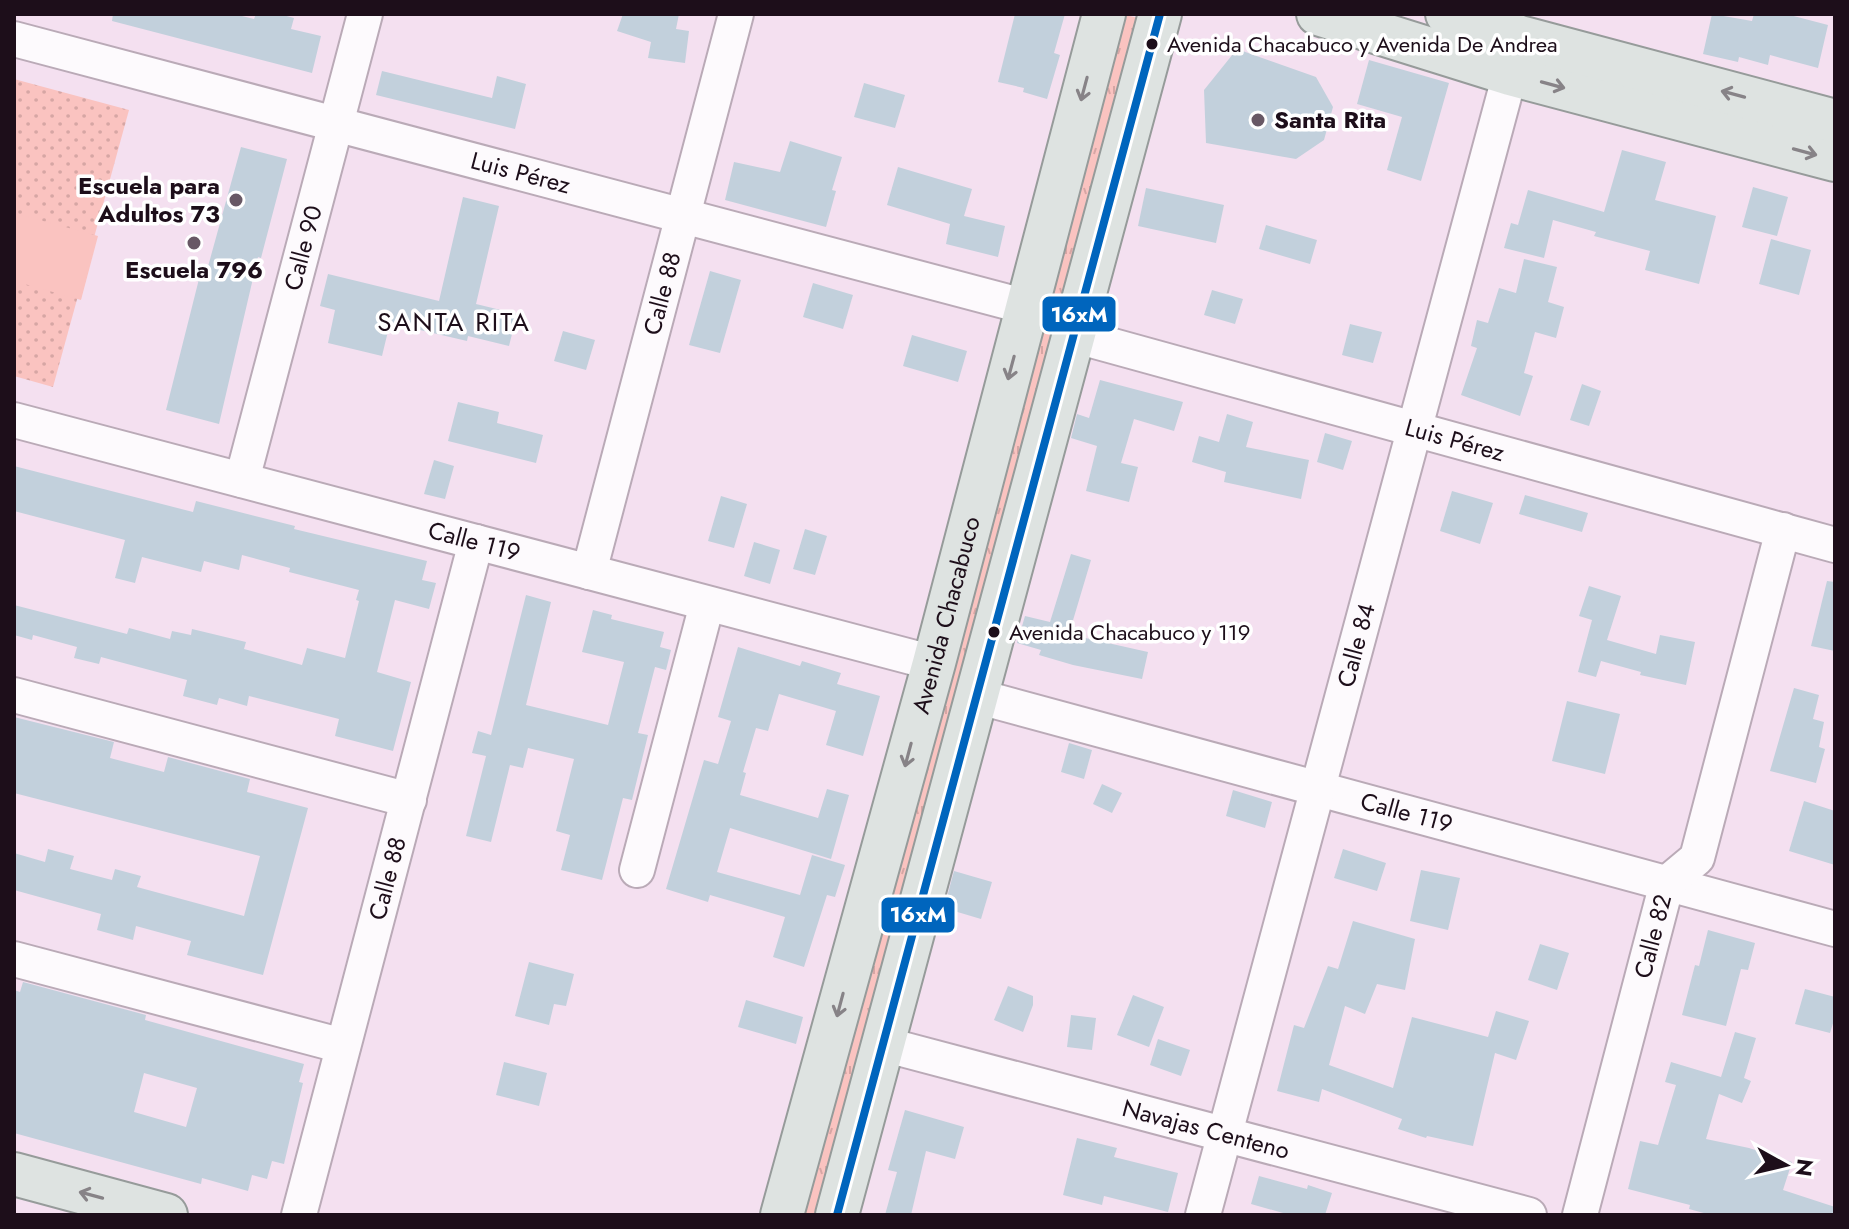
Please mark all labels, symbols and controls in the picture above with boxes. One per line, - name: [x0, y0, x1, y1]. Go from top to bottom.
- place label: Avenida Chacabuco y Avenida De Andrea: [1167, 28, 1558, 60]
- marker: Avenida Chacabuco y Avenida De Andrea: [1144, 36, 1160, 52]
- one-way arrow: [1076, 76, 1091, 102]
- one-way arrow: [1540, 79, 1566, 94]
- one-way arrow: [1720, 85, 1746, 100]
- place label: Santa Rita: [1274, 102, 1386, 137]
- marker: Santa Rita: [1249, 111, 1267, 129]
- street label: Luis Pérez: [467, 143, 574, 202]
- one-way arrow: [1791, 146, 1817, 161]
- place label: Escuela para Adultos 73: [78, 168, 220, 231]
- marker: Escuela para Adultos 73: [227, 191, 245, 209]
- street label: Calle 90: [275, 201, 331, 294]
- marker: Escuela 796: [185, 234, 203, 252]
- street label: Calle 88: [634, 248, 690, 339]
- place label: Escuela 796: [125, 252, 263, 287]
- line badge: 16xM: [1041, 295, 1117, 333]
- text: 16xM: [1050, 298, 1108, 330]
- district label: SANTA RITA: [377, 303, 531, 341]
- one-way arrow: [1003, 354, 1018, 380]
- street label: Luis Pérez: [1401, 409, 1509, 470]
- street label: Calle 119: [424, 512, 524, 570]
- street label: Avenida Chacabuco: [903, 512, 989, 718]
- street label: Calle 84: [1328, 599, 1384, 691]
- place label: Avenida Chacabuco y 119: [1009, 616, 1250, 648]
- marker: Avenida Chacabuco y 119: [986, 624, 1002, 640]
- one-way arrow: [900, 741, 915, 767]
- street label: Calle 119: [1357, 783, 1457, 841]
- street label: Calle 88: [359, 833, 415, 924]
- street label: Calle 82: [1625, 891, 1680, 982]
- line badge: 16xM: [880, 896, 956, 934]
- text: 16xM: [889, 898, 947, 930]
- one-way arrow: [831, 992, 846, 1018]
- street label: Navajas Centeno: [1118, 1090, 1294, 1168]
- north arrow: [1745, 1125, 1825, 1205]
- text: N: [1788, 1157, 1822, 1179]
- one-way arrow: [79, 1186, 105, 1201]

